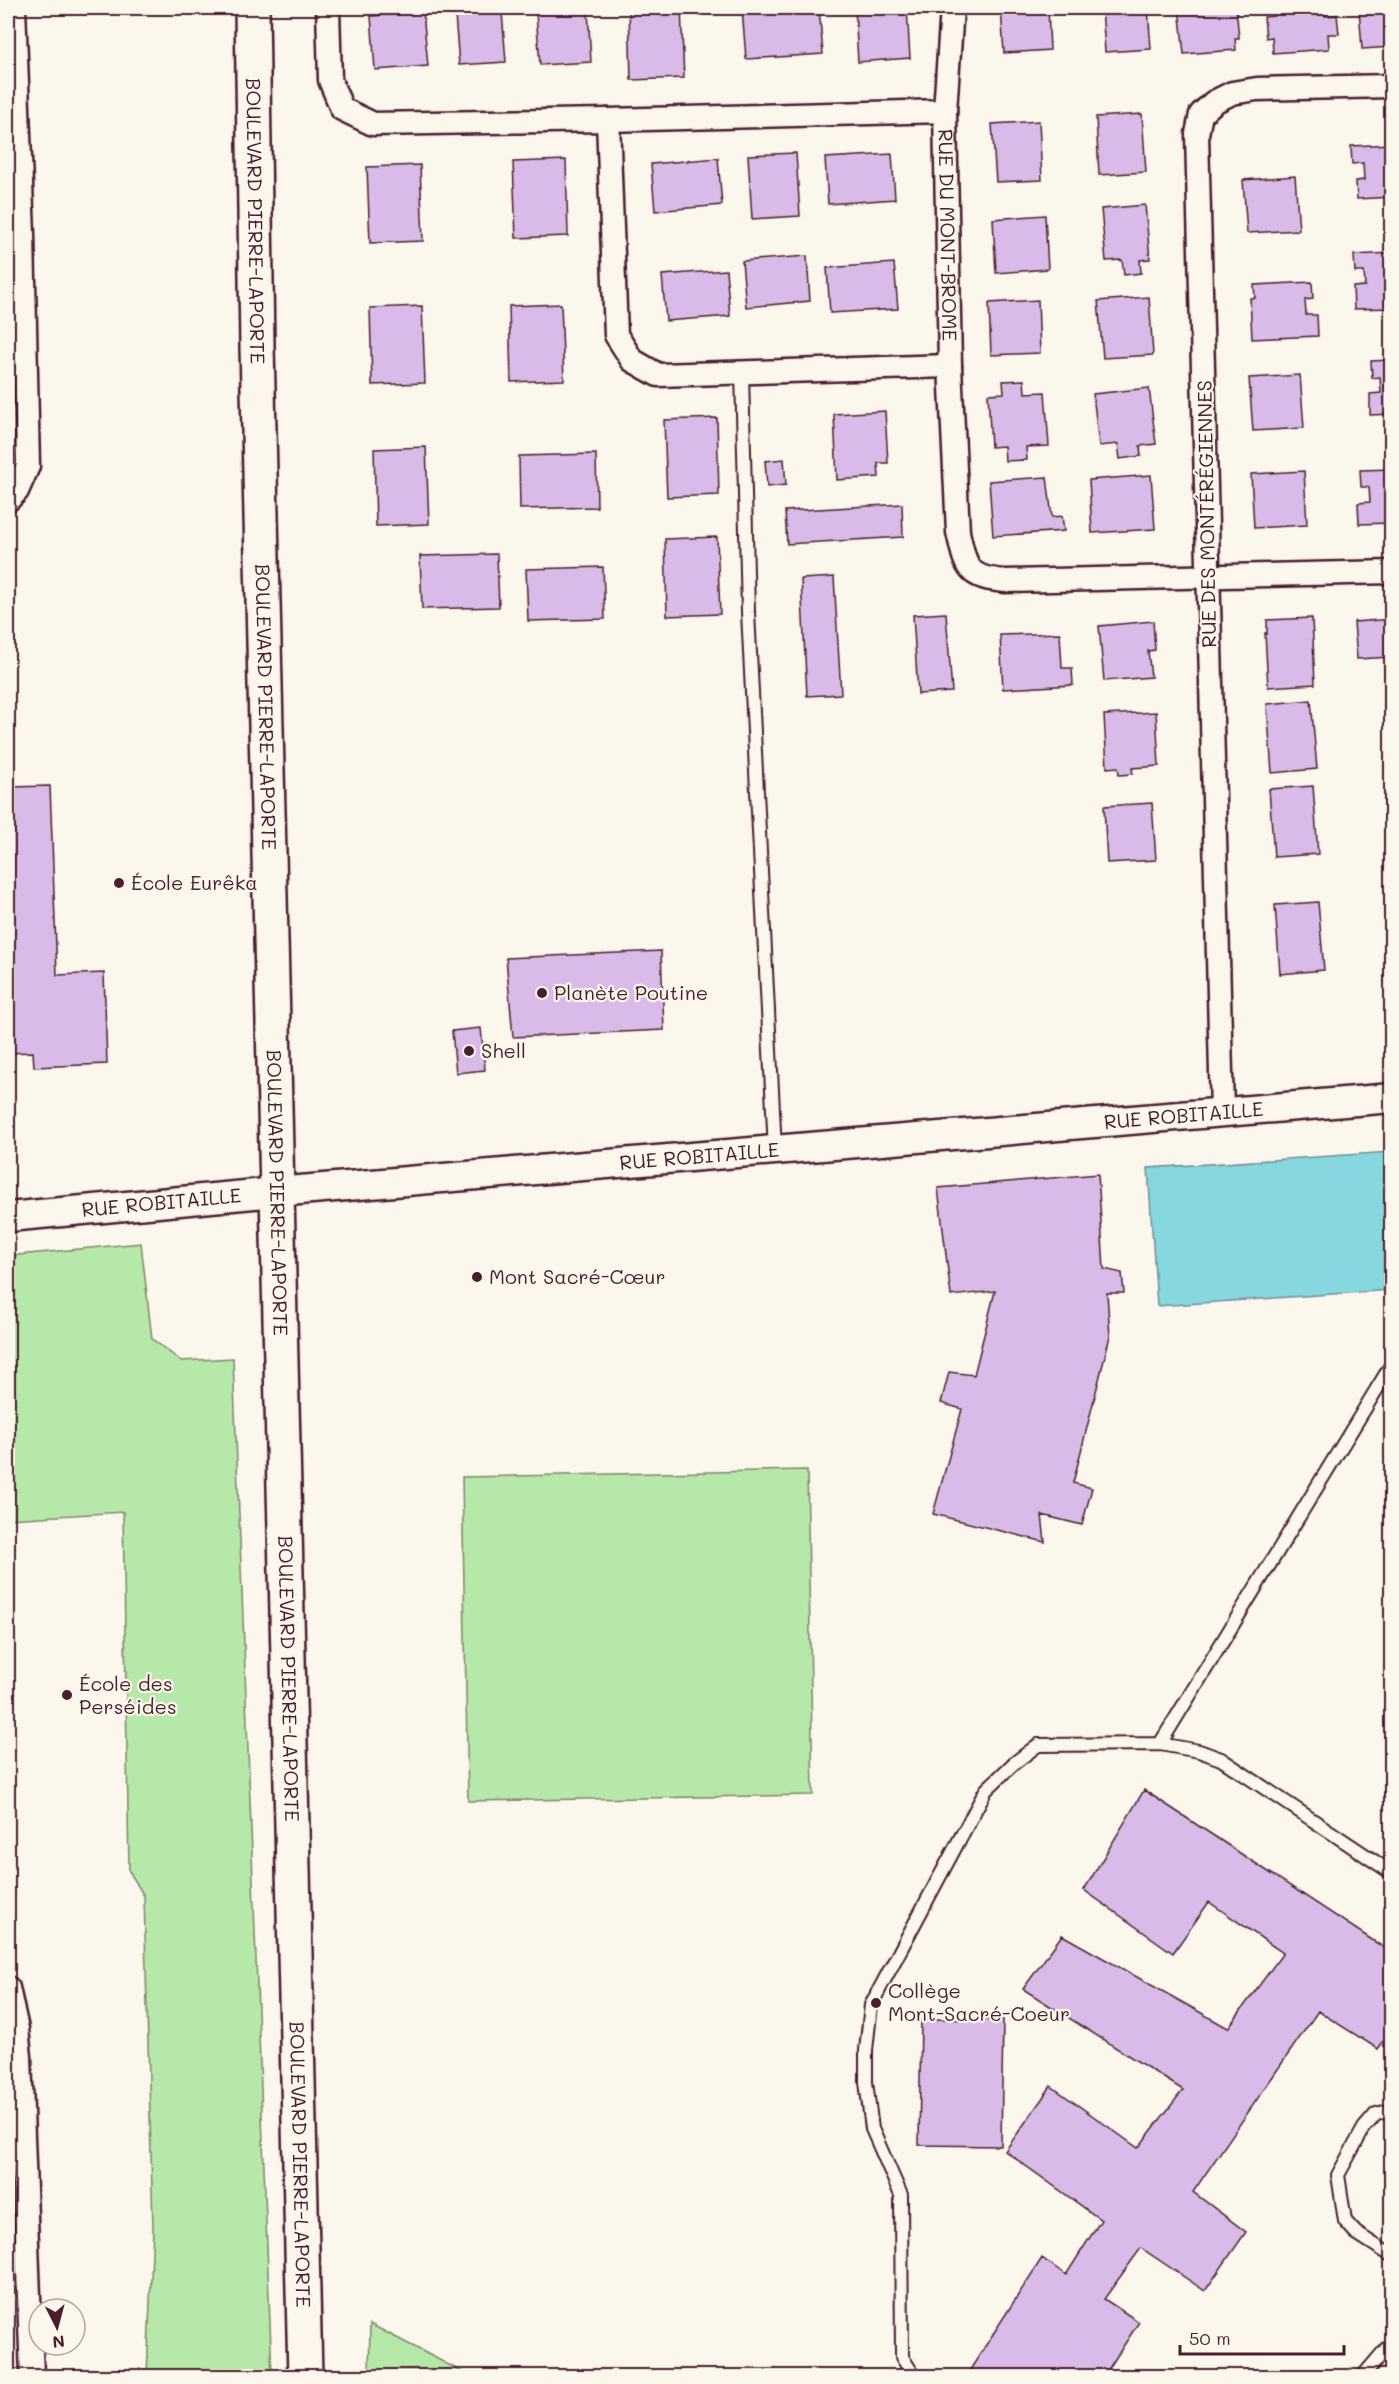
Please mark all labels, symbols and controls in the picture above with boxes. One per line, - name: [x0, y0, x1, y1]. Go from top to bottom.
- street label: BOULEVARD PIERRE-LAPORTE: [241, 78, 271, 364]
- street label: RUE DU MONT-BROME: [933, 129, 964, 341]
- street label: RUE DES MONTÉRÉGIENNES: [1191, 380, 1221, 648]
- street label: BOULEVARD PIERRE-LAPORTE: [250, 563, 283, 850]
- place label: École Eurêka: [131, 869, 258, 895]
- marker: École Eurêka: [112, 876, 126, 890]
- place label: Planète Poutine: [554, 979, 708, 1005]
- marker: Planète Poutine: [535, 986, 549, 1000]
- place label: Shell: [481, 1037, 526, 1063]
- marker: Shell: [462, 1044, 476, 1058]
- street label: BOULEVARD PIERRE-LAPORTE: [262, 1049, 294, 1336]
- street label: RUE ROBITAILLE: [1103, 1095, 1264, 1134]
- street label: RUE ROBITAILLE: [618, 1136, 780, 1175]
- street label: RUE ROBITAILLE: [80, 1181, 242, 1222]
- place label: Mont Sacré-Cœur: [489, 1263, 666, 1289]
- marker: Mont Sacré-Cœur: [470, 1270, 484, 1284]
- street label: BOULEVARD PIERRE-LAPORTE: [273, 1535, 306, 1822]
- place label: École des Perséides: [79, 1670, 177, 1719]
- marker: École des Perséides: [60, 1688, 74, 1702]
- place label: Collège Mont-Sacré-Coeur: [888, 1977, 1070, 2026]
- marker: Collège Mont-Sacré-Coeur: [869, 1996, 883, 2010]
- street label: BOULEVARD PIERRE-LAPORTE: [285, 2021, 317, 2308]
- north arrow: [27, 2297, 87, 2357]
- scale bar: [1180, 2318, 1344, 2356]
- text: 50 m: [1189, 2326, 1231, 2350]
- text: N: [51, 2331, 66, 2353]

